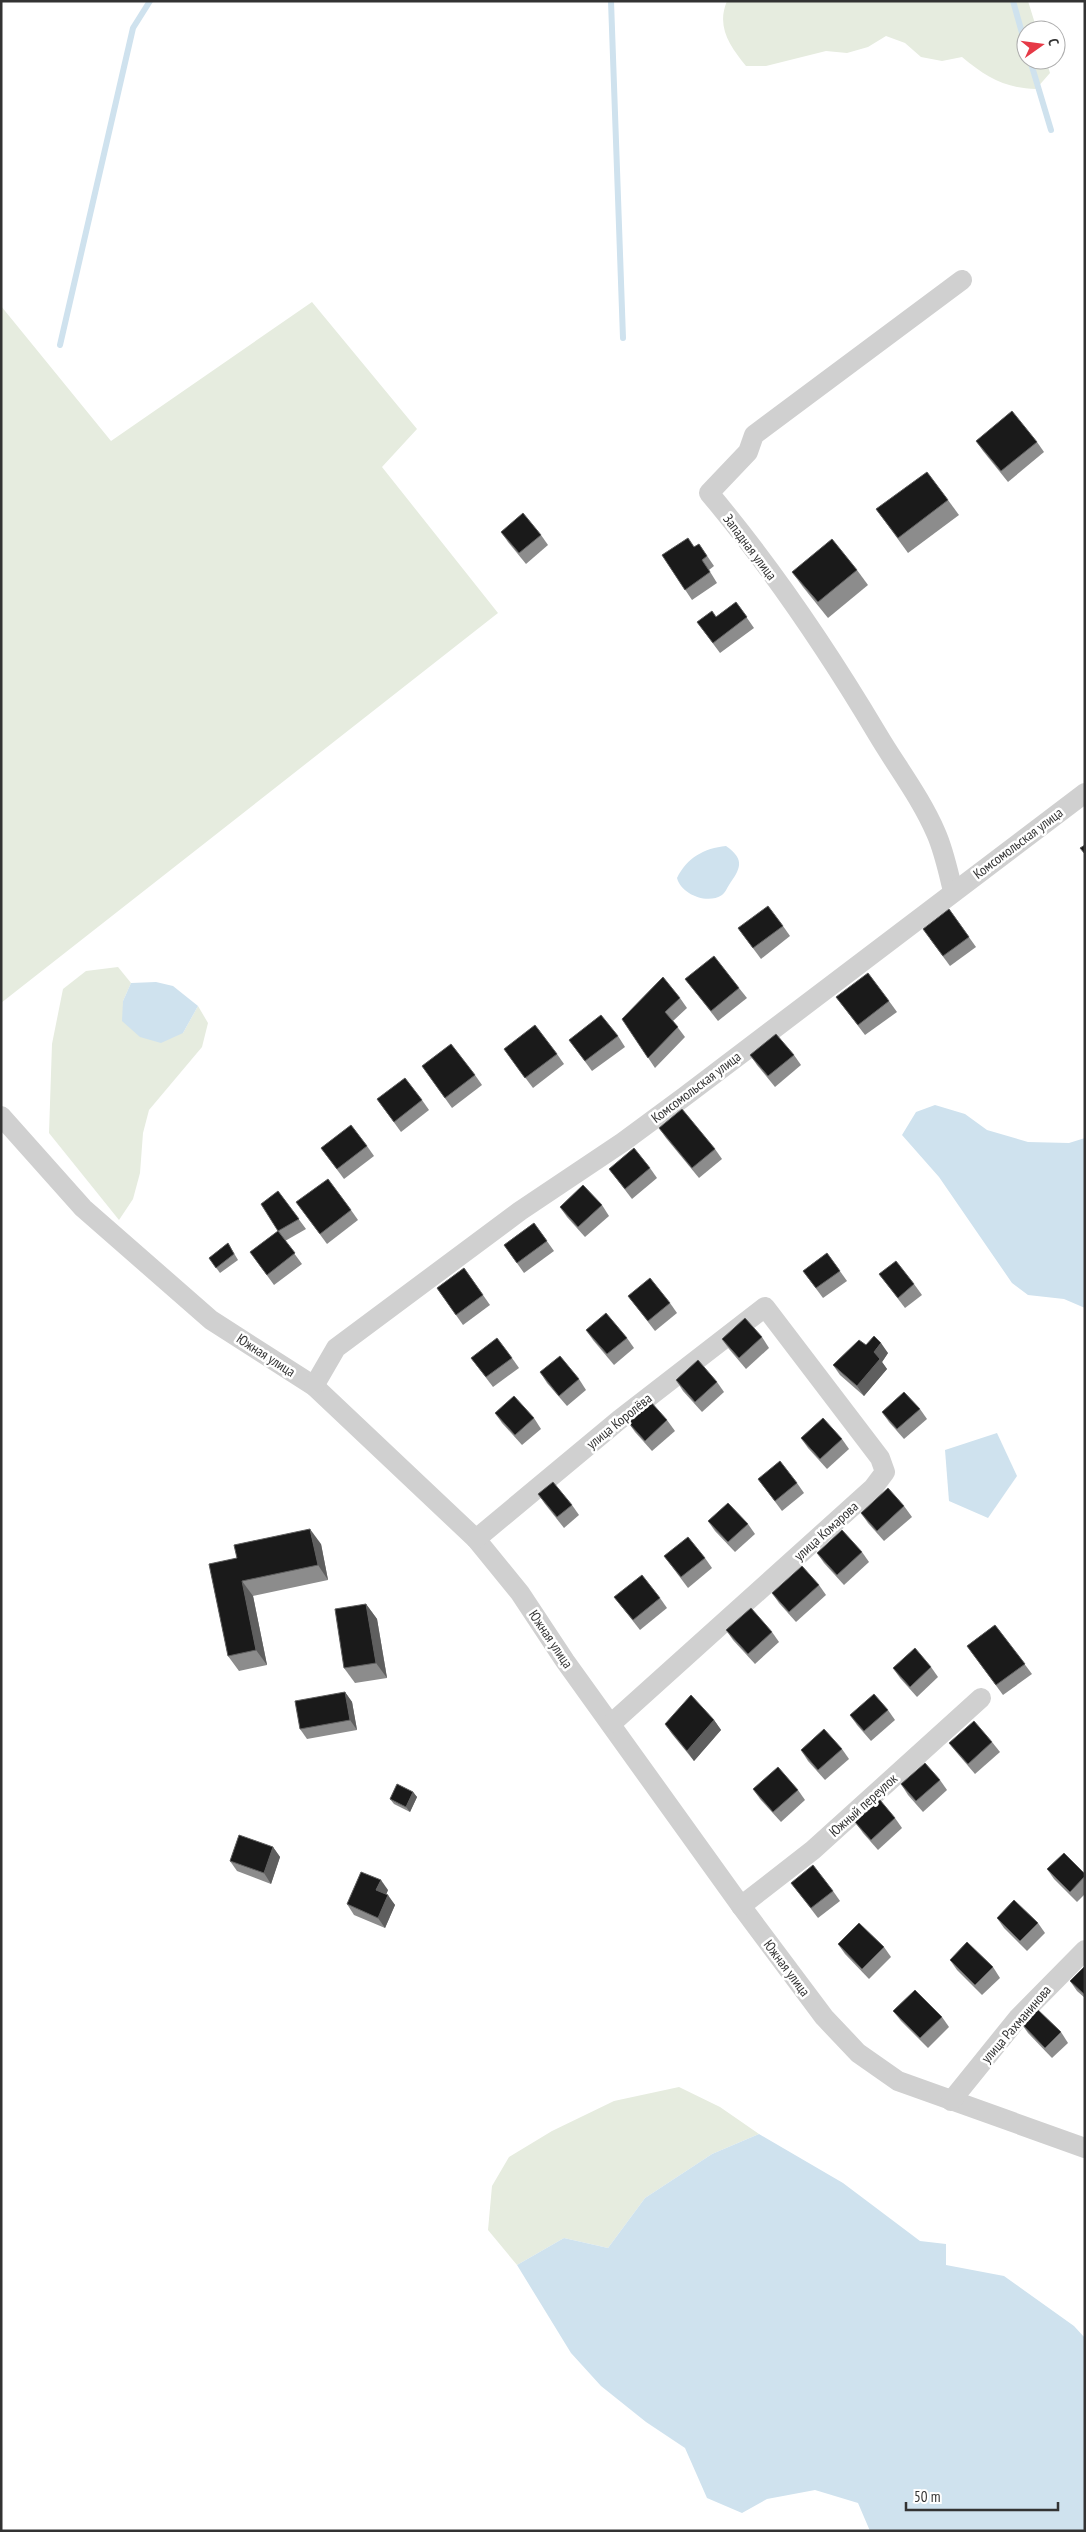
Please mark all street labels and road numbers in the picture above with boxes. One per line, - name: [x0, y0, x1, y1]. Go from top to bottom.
- street label: Западная улица: [719, 510, 781, 584]
- street label: Комсомольская улица: [970, 803, 1066, 883]
- street label: Комсомольская улица: [648, 1047, 744, 1127]
- street label: Южная улица: [233, 1329, 299, 1381]
- street label: улица Королёва: [583, 1389, 655, 1453]
- street label: улица Комарова: [790, 1497, 862, 1565]
- street label: Южная улица: [525, 1606, 577, 1672]
- street label: Южный переулок: [825, 1769, 901, 1840]
- street label: Южная улица: [760, 1936, 814, 2000]
- street label: улица Рахманинова: [977, 1981, 1055, 2067]

